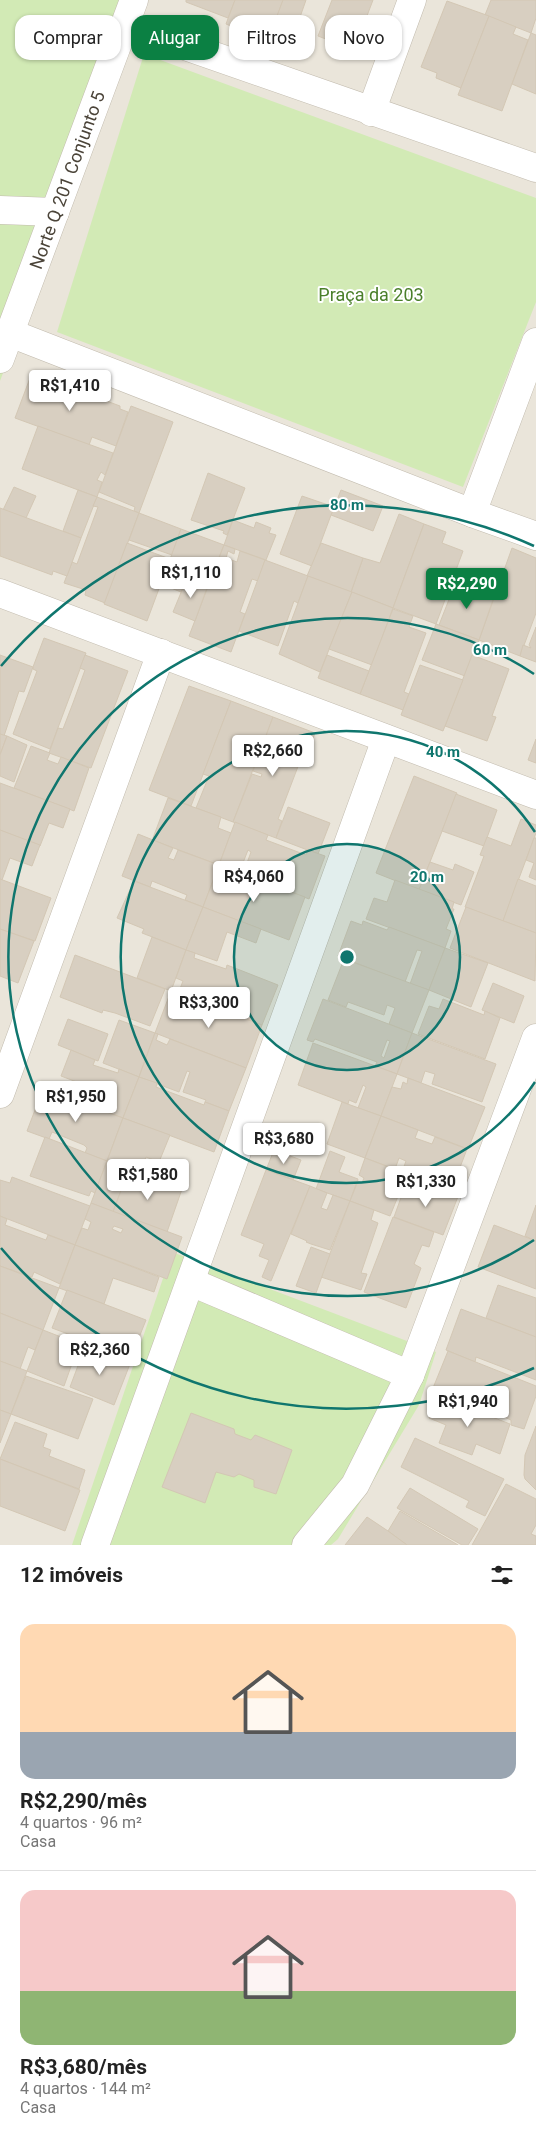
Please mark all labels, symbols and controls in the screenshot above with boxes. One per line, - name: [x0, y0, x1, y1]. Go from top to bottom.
- chip: Comprar: [15, 15, 121, 60]
- chip: Alugar: [131, 15, 219, 60]
- chip: Filtros: [229, 15, 315, 60]
- chip: Novo: [325, 15, 402, 60]
- street label: Norte Q 201 Conjunto 5: [25, 88, 109, 272]
- park label: Praça da 203: [318, 284, 424, 305]
- pin: R$1,410: [24, 370, 116, 412]
- text: R$1,410: [40, 376, 100, 395]
- text: 80 m: [330, 496, 364, 514]
- pin: R$1,110: [145, 556, 237, 599]
- text: R$1,110: [161, 563, 221, 582]
- pin: R$2,290: [421, 568, 513, 610]
- text: R$2,290: [437, 574, 497, 593]
- text: 60 m: [473, 641, 507, 659]
- pin: R$2,660: [227, 734, 319, 777]
- text: R$2,660: [243, 741, 303, 760]
- text: 40 m: [426, 743, 460, 761]
- pin: R$4,060: [208, 860, 300, 903]
- text: R$4,060: [224, 867, 284, 886]
- text: 20 m: [410, 868, 444, 886]
- centre of rings: [338, 948, 356, 966]
- pin: R$3,300: [163, 986, 255, 1029]
- text: R$3,300: [179, 993, 239, 1012]
- pin: R$1,950: [30, 1080, 122, 1123]
- text: R$1,950: [46, 1087, 106, 1106]
- pin: R$3,680: [238, 1122, 330, 1165]
- text: R$3,680: [254, 1129, 314, 1148]
- pin: R$1,580: [102, 1158, 194, 1201]
- text: R$1,580: [118, 1165, 178, 1184]
- pin: R$1,330: [380, 1166, 472, 1208]
- text: R$1,330: [396, 1172, 456, 1191]
- pin: R$2,360: [54, 1334, 146, 1376]
- text: R$2,360: [70, 1340, 130, 1359]
- pin: R$1,940: [422, 1386, 514, 1428]
- text: R$1,940: [438, 1392, 498, 1411]
- icon: filters: [488, 1561, 516, 1589]
- text: 12 imóveis: [20, 1563, 123, 1587]
- icon: home: [223, 1657, 313, 1747]
- text: R$2,290/mês: [20, 1789, 147, 1813]
- text: 4 quartos · 96 m²: [20, 1813, 142, 1832]
- text: Casa: [20, 1832, 56, 1851]
- icon: home: [223, 1922, 313, 2012]
- text: R$3,680/mês: [20, 2055, 147, 2079]
- text: 4 quartos · 144 m²: [20, 2079, 151, 2098]
- text: Casa: [20, 2098, 56, 2117]

